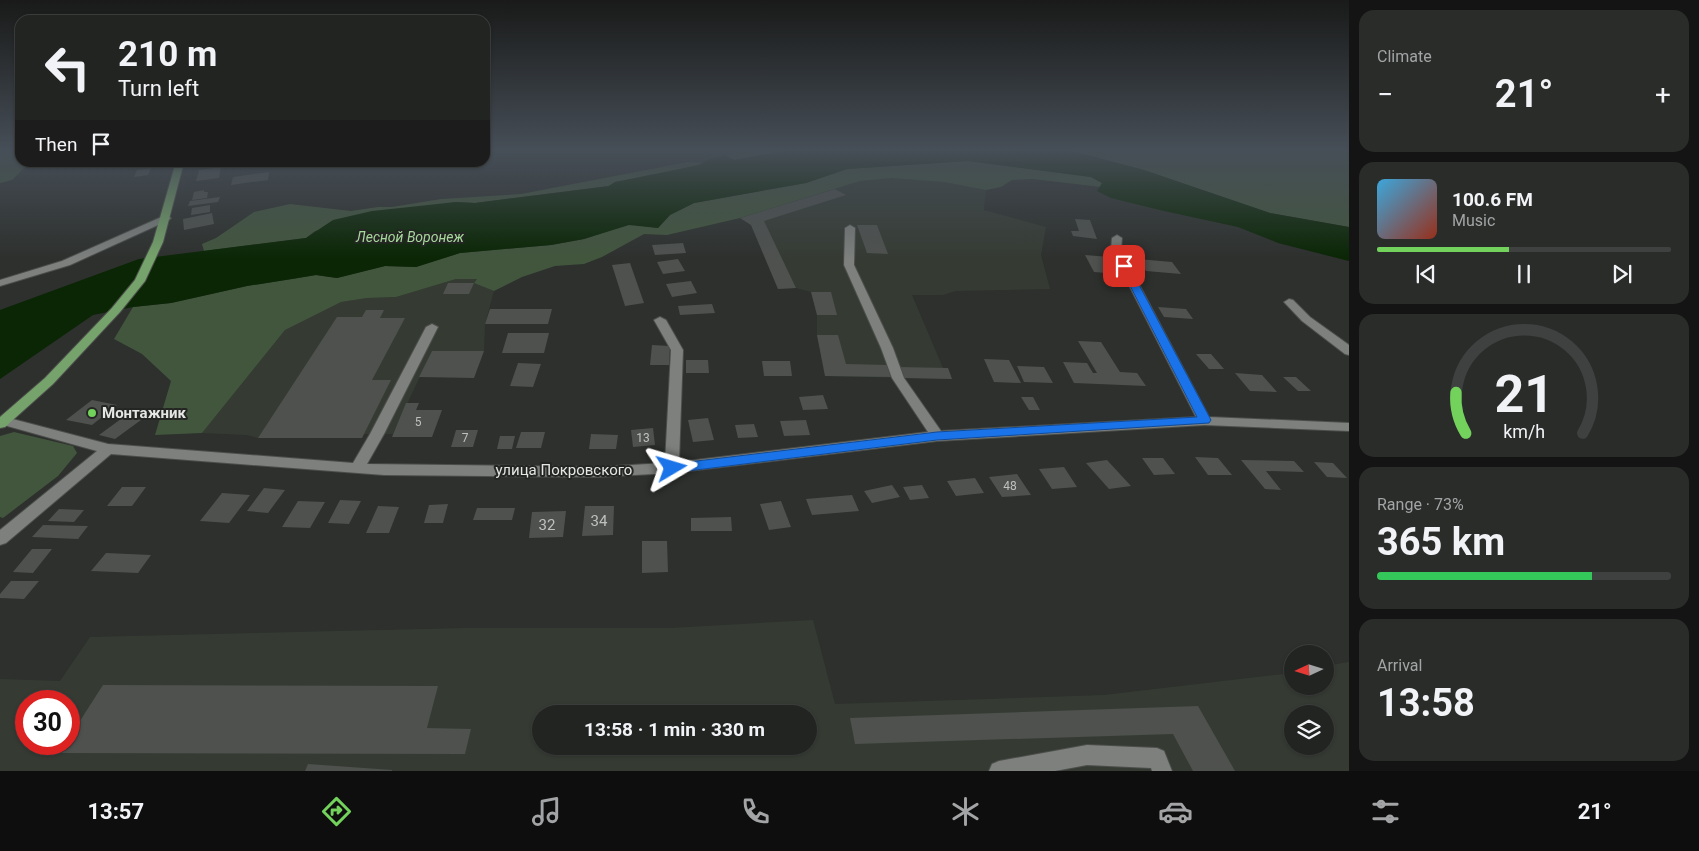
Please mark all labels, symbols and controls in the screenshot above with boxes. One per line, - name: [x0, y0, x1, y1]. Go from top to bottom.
- text: 210 m: [118, 34, 217, 75]
- icon: left: [35, 35, 100, 100]
- text: Climate: [1377, 47, 1432, 66]
- text: 21°: [1495, 72, 1553, 116]
- text: Turn left: [118, 76, 199, 101]
- text: −: [1377, 78, 1393, 111]
- text: +: [1655, 78, 1671, 111]
- icon: arrive: [87, 130, 115, 158]
- text: Then: [35, 133, 77, 156]
- text: 100.6 FM: [1452, 188, 1533, 211]
- text: Music: [1452, 211, 1495, 230]
- water label: Лесной Воронеж: [355, 229, 464, 245]
- pin: [1103, 245, 1145, 287]
- icon: arrive: [1110, 252, 1138, 280]
- icon: previous: [1412, 260, 1440, 288]
- icon: pause: [1510, 260, 1538, 288]
- icon: next: [1608, 260, 1636, 288]
- text: 21: [1494, 364, 1554, 425]
- place label: Монтажник: [102, 404, 187, 422]
- marker: Монтажник: [86, 407, 98, 419]
- house number: 5: [415, 415, 422, 429]
- text: km/h: [1503, 421, 1545, 442]
- house number: 7: [462, 431, 469, 445]
- house number: 13: [636, 431, 650, 445]
- position arrow: [645, 441, 697, 493]
- street label: улица Покровского: [496, 461, 632, 479]
- house number: 48: [1003, 479, 1017, 493]
- text: Range · 73%: [1377, 495, 1464, 514]
- house number: 34: [591, 512, 608, 530]
- house number: 32: [539, 516, 555, 534]
- text: 365 km: [1377, 520, 1505, 564]
- north arrow: [1284, 645, 1334, 695]
- map controls: [1284, 645, 1334, 755]
- text: Arrival: [1377, 656, 1422, 675]
- text: 13:58: [1377, 681, 1475, 725]
- speed limit sign: 30: [15, 690, 80, 755]
- button: layers: [1284, 705, 1334, 755]
- text: 13:58 · 1 min · 330 m: [584, 718, 765, 741]
- icon: directions: [319, 794, 354, 829]
- icon: music: [529, 794, 564, 829]
- icon: phone: [738, 794, 773, 829]
- icon: climate: [948, 794, 983, 829]
- icon: car: [1158, 794, 1193, 829]
- icon: filters: [1368, 794, 1403, 829]
- text: 13:57: [87, 799, 144, 824]
- text: 21°: [1578, 799, 1611, 824]

